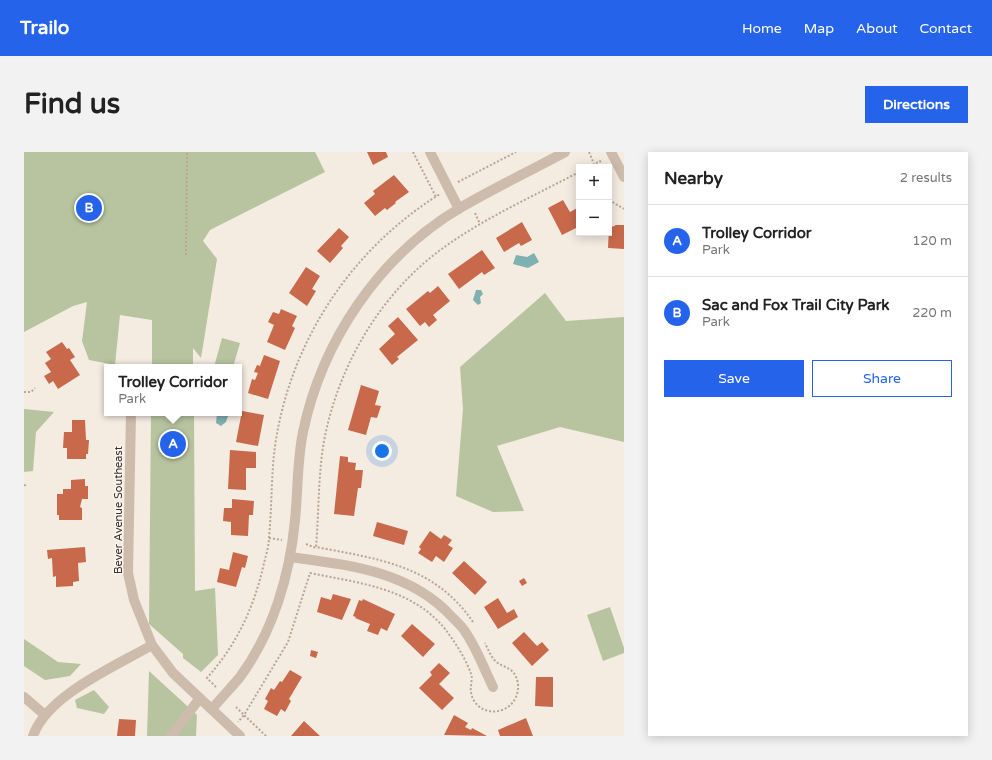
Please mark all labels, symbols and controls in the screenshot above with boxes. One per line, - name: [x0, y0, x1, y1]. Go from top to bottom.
- text: Trailo: [20, 17, 69, 39]
- text: Home: [742, 20, 782, 37]
- text: Map: [804, 20, 834, 37]
- text: About: [856, 20, 898, 37]
- text: Contact: [920, 20, 972, 37]
- button: Directions: [865, 86, 968, 123]
- text: Find us: [24, 87, 120, 121]
- map controls: [576, 164, 612, 236]
- button: +: [576, 164, 612, 200]
- text: Nearby: [664, 168, 723, 189]
- text: 2 results: [900, 170, 952, 186]
- pin: B: [76, 193, 102, 223]
- button: −: [576, 200, 612, 236]
- text: Trolley Corridor: [702, 224, 812, 242]
- text: A: [672, 233, 682, 249]
- text: 120 m: [912, 233, 952, 249]
- text: Park: [702, 242, 730, 258]
- text: Sac and Fox Trail City Park: [702, 296, 890, 314]
- text: B: [672, 305, 682, 321]
- text: 220 m: [912, 305, 952, 321]
- text: Park: [702, 314, 730, 330]
- button: Save: [664, 360, 804, 397]
- button: Share: [812, 360, 952, 397]
- popup: [104, 364, 242, 416]
- text: Trolley Corridor: [118, 373, 228, 391]
- text: Park: [118, 391, 146, 407]
- pin: A: [160, 429, 186, 459]
- your location: [372, 441, 392, 461]
- street label: Bever Avenue Southeast: [112, 446, 125, 574]

